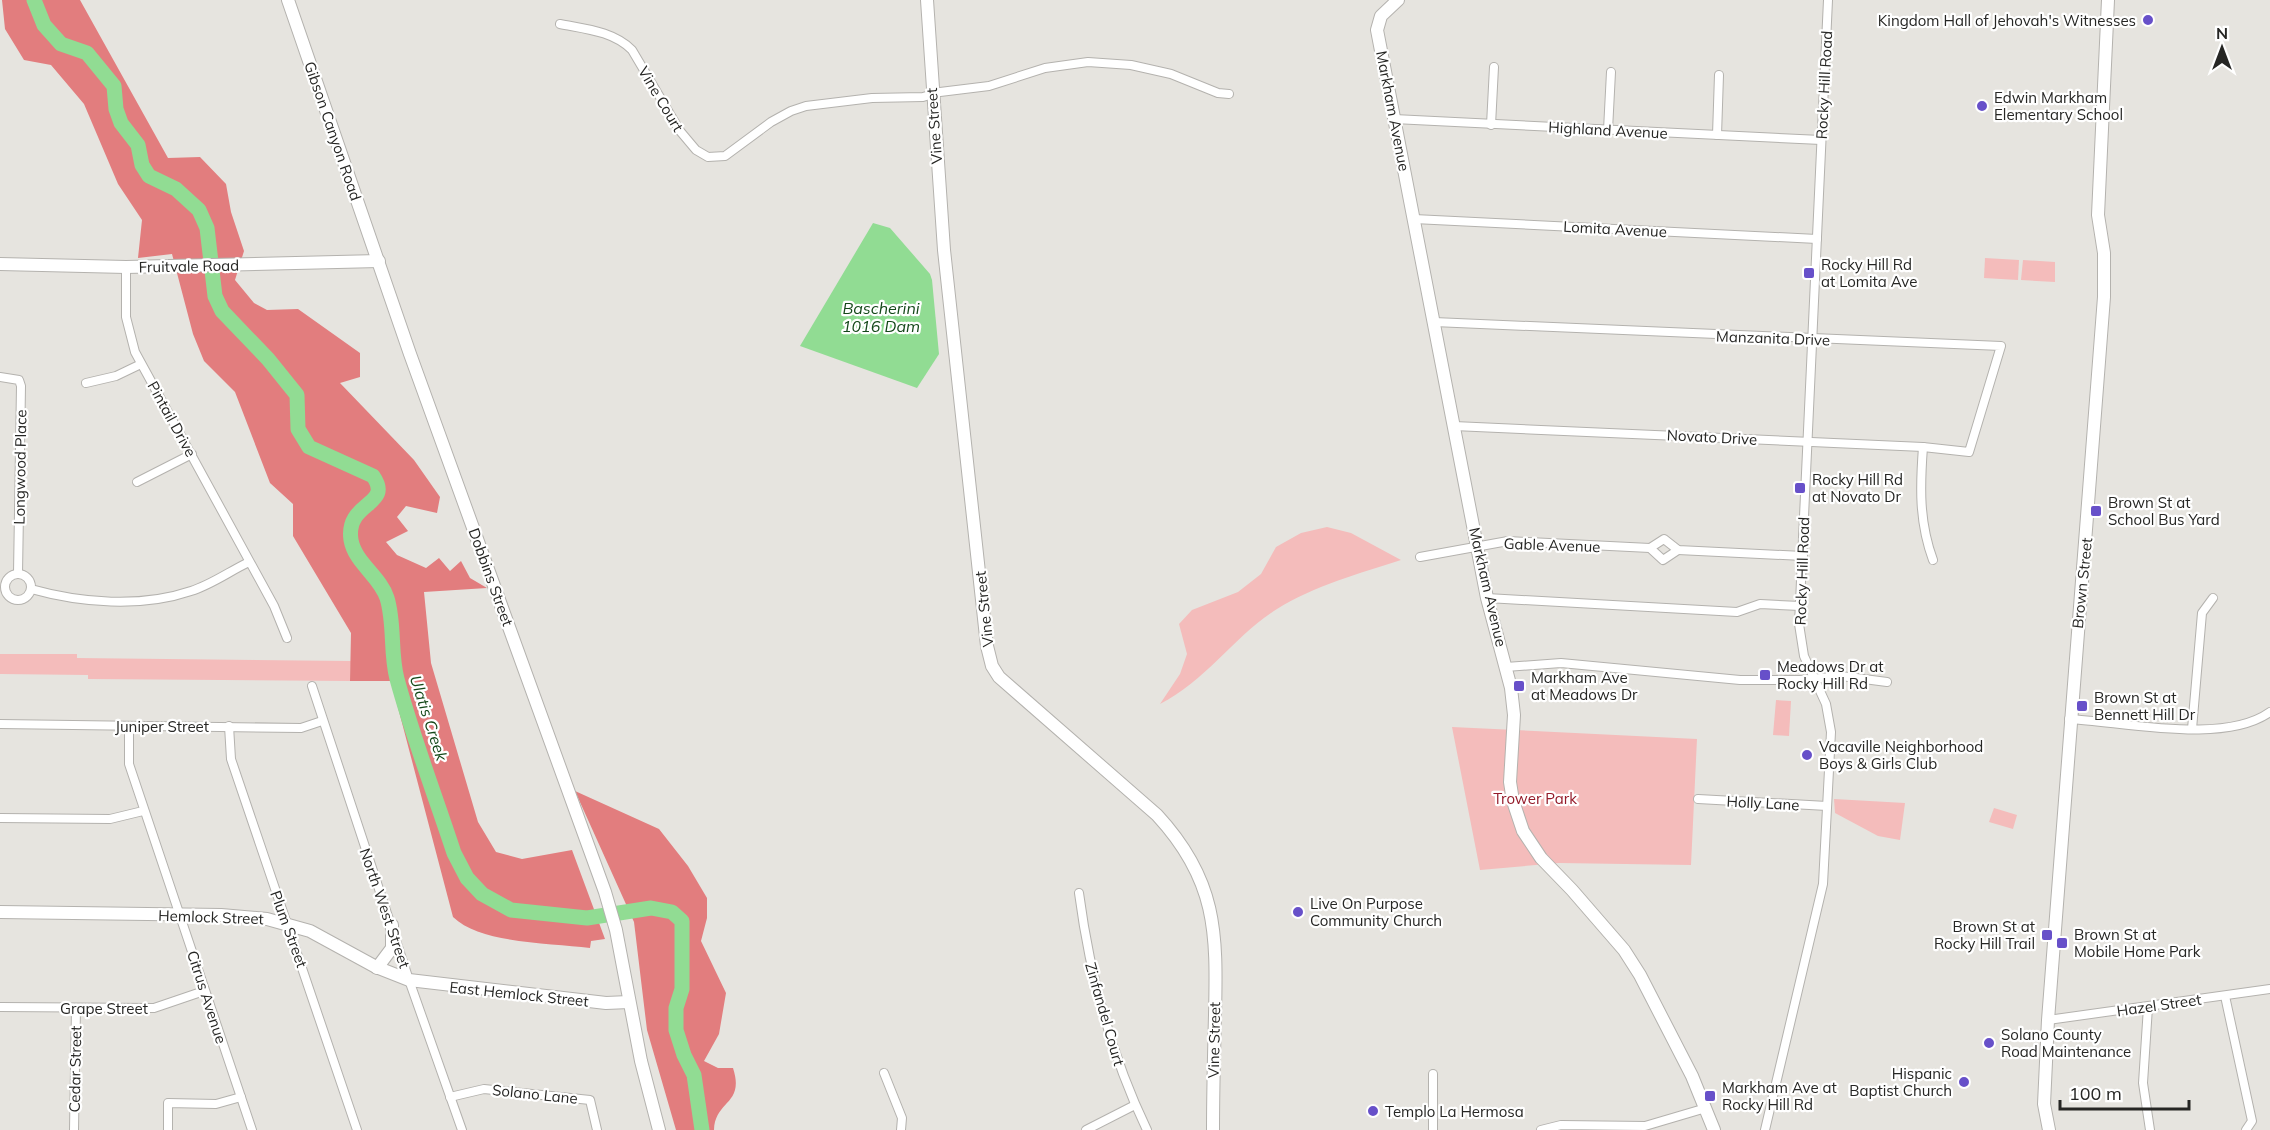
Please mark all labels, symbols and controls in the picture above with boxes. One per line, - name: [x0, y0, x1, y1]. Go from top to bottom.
- place label: Kingdom Hall of Jehovah's Witnesses: [1878, 11, 2136, 30]
- marker: Kingdom Hall of Jehovah's Witnesses: [2141, 13, 2155, 27]
- north arrow: [2192, 18, 2252, 78]
- text: N: [2216, 23, 2228, 43]
- street label: Rocky Hill Road: [1812, 30, 1836, 140]
- street label: Markham Avenue: [1372, 49, 1414, 173]
- street label: Gibson Canyon Road: [300, 59, 366, 203]
- street label: Vine Court: [634, 63, 688, 135]
- street label: Vine Street: [922, 87, 946, 165]
- place label: Edwin Markham Elementary School: [1994, 88, 2123, 124]
- marker: Edwin Markham Elementary School: [1975, 99, 1989, 113]
- street label: Highland Avenue: [1548, 117, 1668, 143]
- street label: Lomita Avenue: [1563, 217, 1667, 241]
- place label: Rocky Hill Rd at Lomita Ave: [1821, 255, 1917, 291]
- street label: Fruitvale Road: [139, 256, 239, 276]
- marker: Rocky Hill Rd at Lomita Ave: [1802, 266, 1816, 280]
- water label: Bascherini 1016 Dam: [842, 298, 920, 336]
- street label: Manzanita Drive: [1716, 327, 1830, 349]
- street label: Pintail Drive: [143, 378, 201, 460]
- street label: Longwood Place: [9, 409, 31, 525]
- street label: Novato Drive: [1666, 425, 1758, 449]
- place label: Rocky Hill Rd at Novato Dr: [1812, 470, 1903, 506]
- marker: Rocky Hill Rd at Novato Dr: [1793, 481, 1807, 495]
- place label: Brown St at School Bus Yard: [2108, 493, 2220, 529]
- marker: Brown St at School Bus Yard: [2089, 504, 2103, 518]
- street label: Rocky Hill Road: [1791, 516, 1813, 626]
- street label: Dobbins Street: [464, 525, 518, 629]
- street label: Markham Avenue: [1465, 525, 1511, 649]
- street label: Gable Avenue: [1503, 534, 1601, 556]
- street label: Brown Street: [2068, 537, 2096, 629]
- street label: Vine Street: [971, 570, 997, 648]
- place label: Meadows Dr at Rocky Hill Rd: [1777, 657, 1884, 693]
- place label: Markham Ave at Meadows Dr: [1531, 668, 1638, 704]
- marker: Meadows Dr at Rocky Hill Rd: [1758, 668, 1772, 682]
- water label: Ulatis Creek: [406, 673, 452, 764]
- marker: Markham Ave at Meadows Dr: [1512, 679, 1526, 693]
- place label: Brown St at Bennett Hill Dr: [2094, 688, 2196, 724]
- marker: Brown St at Bennett Hill Dr: [2075, 699, 2089, 713]
- street label: Juniper Street: [115, 717, 209, 736]
- place label: Vacaville Neighborhood Boys & Girls Club: [1819, 737, 1983, 773]
- marker: Vacaville Neighborhood Boys & Girls Club: [1800, 748, 1814, 762]
- park label: Trower Park: [1493, 789, 1577, 808]
- street label: Holly Lane: [1726, 792, 1800, 814]
- street label: North West Street: [356, 846, 414, 970]
- street label: Plum Street: [266, 888, 312, 970]
- place label: Live On Purpose Community Church: [1310, 894, 1442, 930]
- marker: Live On Purpose Community Church: [1291, 905, 1305, 919]
- street label: Hemlock Street: [158, 906, 264, 928]
- place label: Brown St at Rocky Hill Trail: [1934, 917, 2035, 953]
- place label: Brown St at Mobile Home Park: [2074, 925, 2201, 961]
- marker: Brown St at Rocky Hill Trail: [2040, 928, 2054, 942]
- marker: Brown St at Mobile Home Park: [2055, 936, 2069, 950]
- street label: Citrus Avenue: [183, 948, 231, 1046]
- street label: Zinfandel Court: [1081, 960, 1129, 1068]
- street label: East Hemlock Street: [449, 977, 589, 1011]
- street label: Hazel Street: [2115, 990, 2203, 1020]
- street label: Grape Street: [60, 999, 148, 1018]
- street label: Vine Street: [1204, 1002, 1224, 1078]
- street label: Cedar Street: [65, 1025, 85, 1113]
- place label: Solano County Road Maintenance: [2001, 1025, 2131, 1061]
- marker: Solano County Road Maintenance: [1982, 1036, 1996, 1050]
- place label: Hispanic Baptist Church: [1849, 1064, 1952, 1100]
- scale bar: [2060, 1073, 2189, 1111]
- marker: Hispanic Baptist Church: [1957, 1075, 1971, 1089]
- place label: Markham Ave at Rocky Hill Rd: [1722, 1078, 1837, 1114]
- street label: Solano Lane: [491, 1080, 579, 1108]
- text: 100 m: [2069, 1082, 2122, 1105]
- marker: Markham Ave at Rocky Hill Rd: [1703, 1089, 1717, 1103]
- place label: Templo La Hermosa: [1385, 1102, 1524, 1121]
- marker: Templo La Hermosa: [1366, 1104, 1380, 1118]

